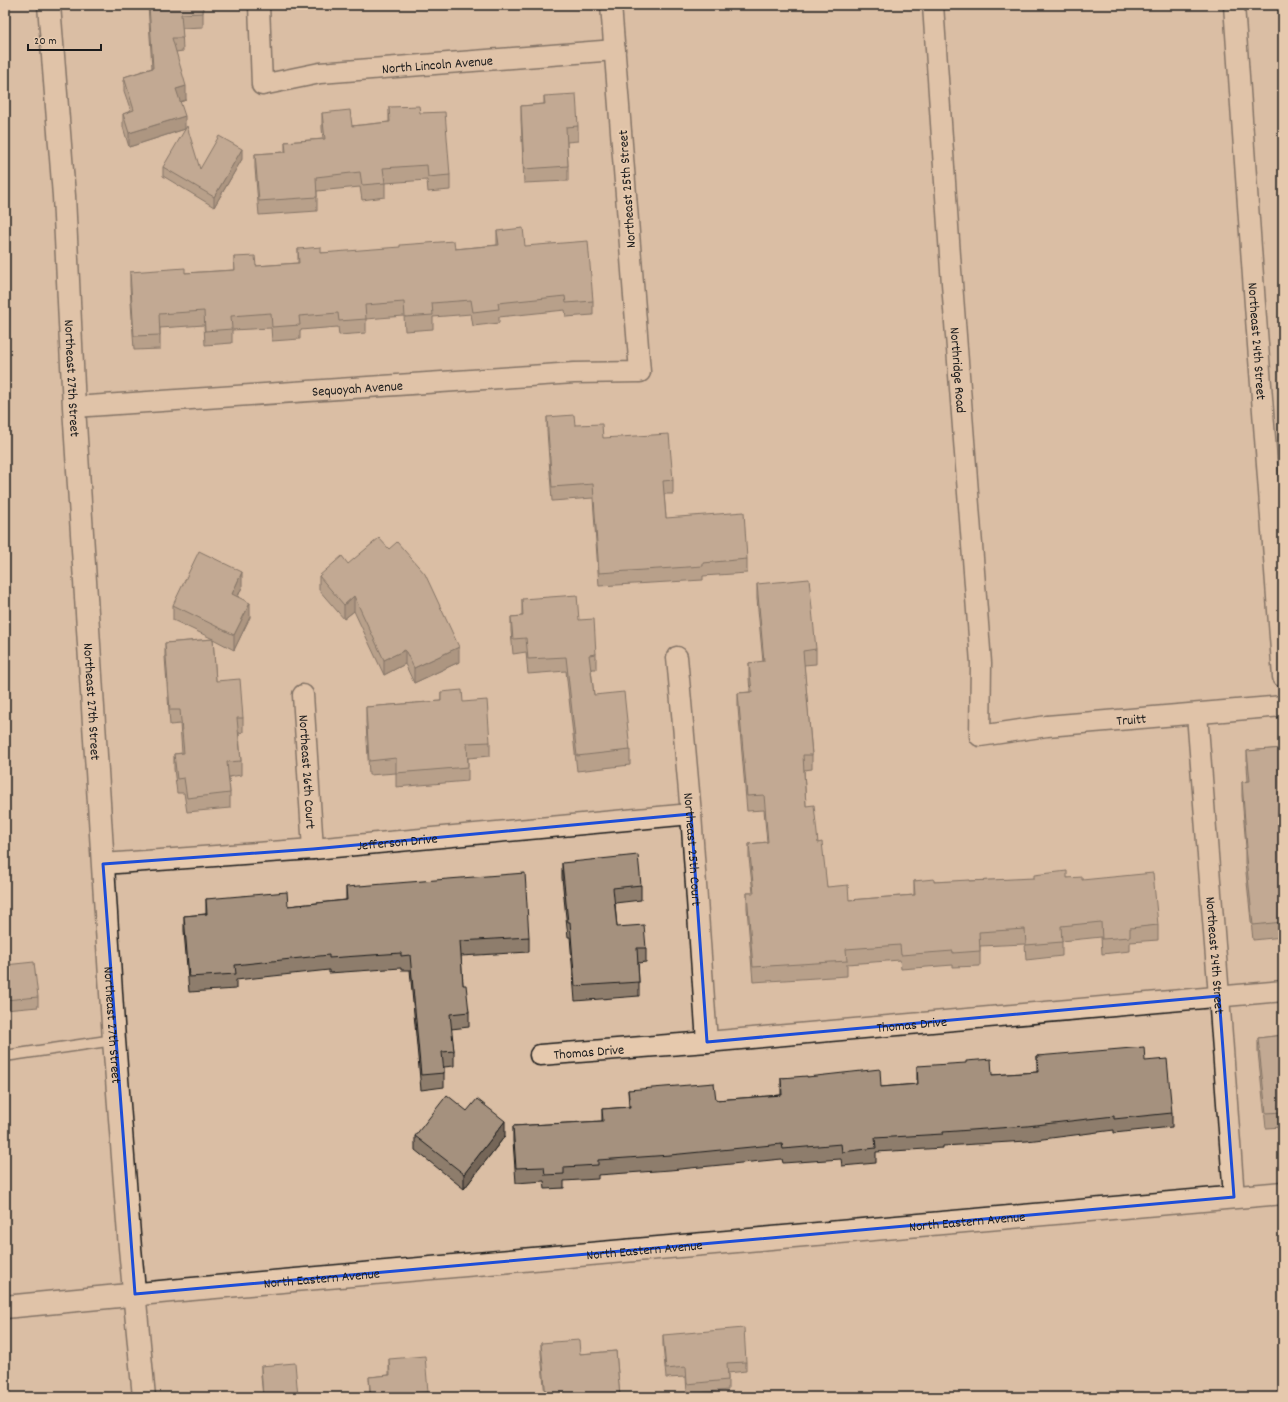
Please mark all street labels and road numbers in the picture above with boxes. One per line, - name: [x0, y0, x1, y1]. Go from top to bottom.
- street label: North Lincoln Avenue: [381, 52, 494, 80]
- street label: Northeast 25th Street: [614, 129, 642, 249]
- street label: Northeast 24th Street: [1241, 282, 1270, 401]
- street label: Northeast 27th Street: [58, 319, 84, 438]
- street label: Northridge Road: [943, 327, 970, 414]
- street label: Sequoyah Avenue: [311, 377, 404, 403]
- street label: Northeast 27th Street: [77, 643, 104, 761]
- street label: Truitt: [1116, 710, 1147, 732]
- street label: Northeast 26th Court: [292, 714, 320, 830]
- street label: Northeast 25th Court: [677, 792, 705, 907]
- street label: Jefferson Drive: [356, 830, 439, 857]
- street label: Northeast 24th Street: [1199, 896, 1228, 1015]
- street label: Northeast 27th Street: [97, 966, 125, 1084]
- street label: Thomas Drive: [876, 1013, 948, 1039]
- street label: Thomas Drive: [553, 1040, 625, 1066]
- street label: North Eastern Avenue: [908, 1208, 1026, 1238]
- street label: North Eastern Avenue: [586, 1236, 704, 1266]
- street label: North Eastern Avenue: [263, 1265, 381, 1295]

